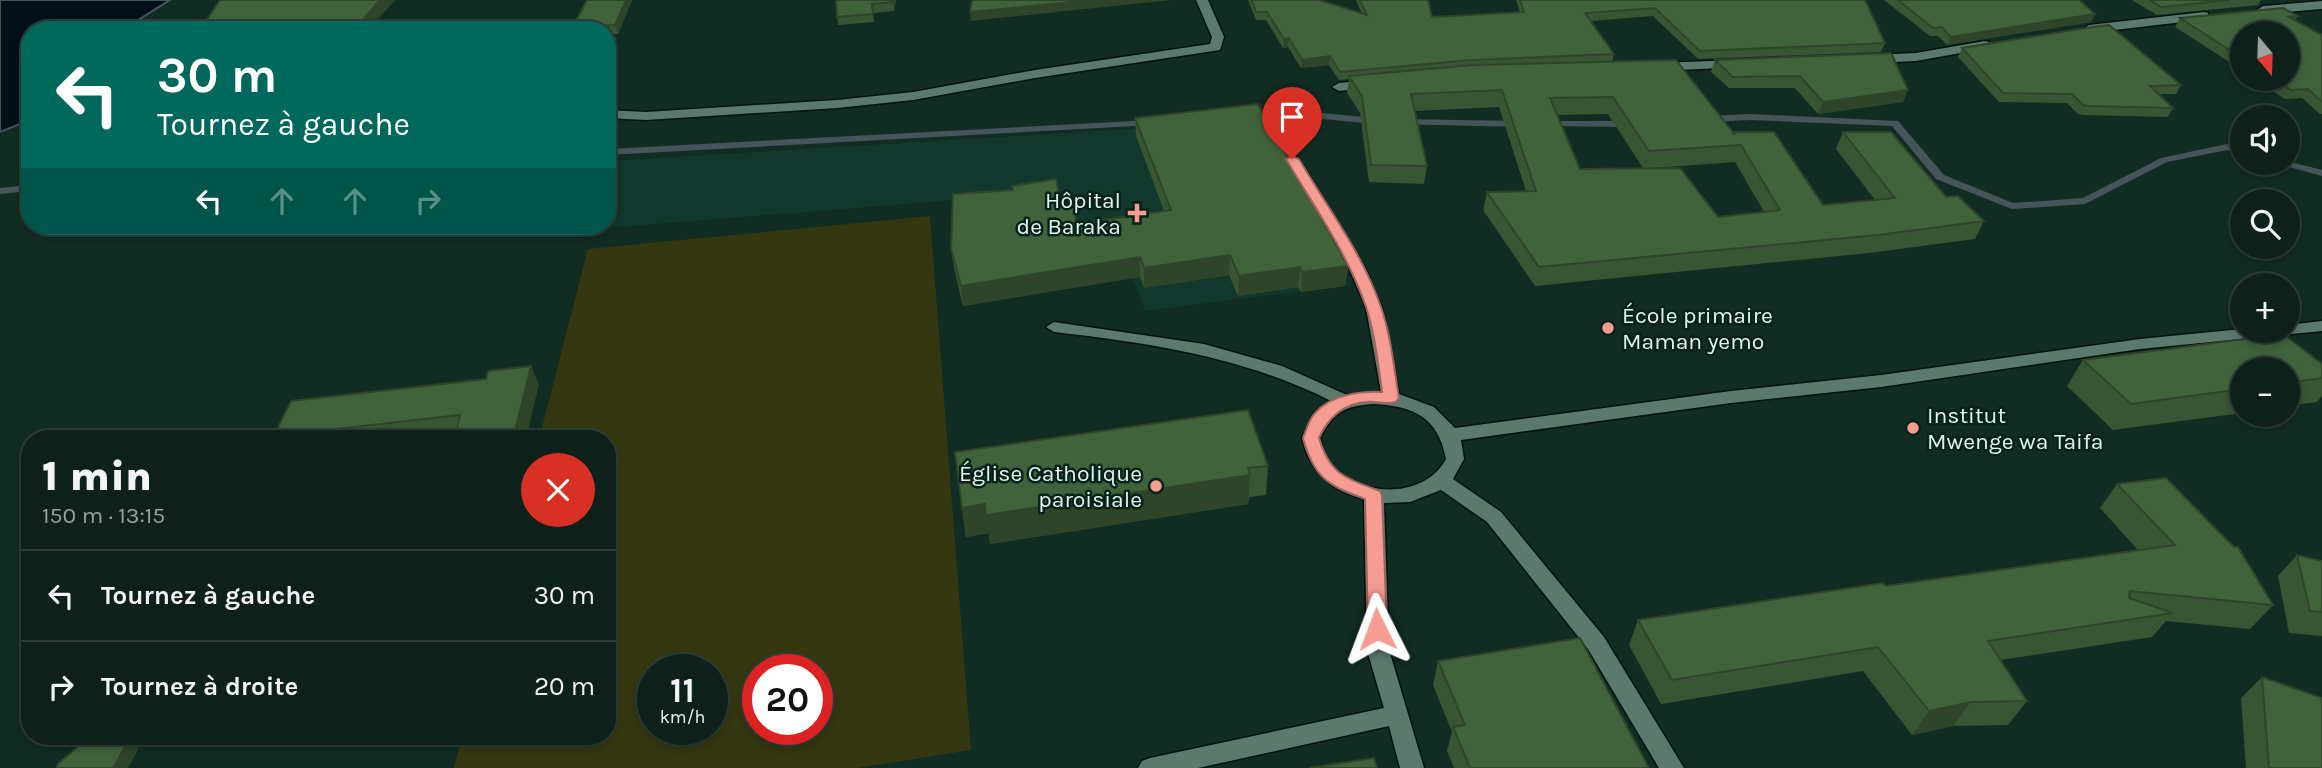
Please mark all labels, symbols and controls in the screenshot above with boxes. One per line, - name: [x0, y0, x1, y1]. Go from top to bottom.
- north arrow: [2230, 21, 2300, 91]
- map controls: [2230, 21, 2300, 427]
- text: 30 m: [157, 47, 277, 104]
- icon: left: [42, 49, 133, 140]
- pin: [1262, 87, 1322, 159]
- icon: arrive: [1273, 98, 1311, 136]
- button: sound: [2230, 105, 2300, 175]
- text: Tournez à gauche: [157, 106, 410, 143]
- icon: left: [190, 182, 228, 220]
- icon: ahead: [263, 182, 301, 220]
- icon: ahead: [336, 182, 374, 220]
- icon: right: [409, 182, 447, 220]
- place label: Hôpital de Baraka: [1017, 187, 1121, 240]
- button: search: [2230, 189, 2300, 259]
- marker: Hôpital de Baraka: [1127, 203, 1147, 223]
- button: +: [2230, 273, 2300, 343]
- place label: École primaire Maman yemo: [1622, 302, 1773, 355]
- marker: École primaire Maman yemo: [1600, 320, 1616, 336]
- button: −: [2230, 357, 2300, 427]
- place label: Institut Mwenge wa Taifa: [1927, 402, 2103, 455]
- marker: Institut Mwenge wa Taifa: [1905, 420, 1921, 436]
- text: 1 min: [42, 451, 152, 501]
- button: close: [521, 453, 595, 527]
- place label: Église Catholique paroisiale: [959, 460, 1142, 513]
- marker: Église Catholique paroisiale: [1148, 478, 1164, 494]
- text: 150 m · 13:15: [42, 502, 165, 529]
- icon: left: [42, 577, 80, 615]
- text: Tournez à gauche: [101, 580, 315, 611]
- text: 30 m: [534, 580, 595, 611]
- position arrow: [1340, 592, 1414, 666]
- speed limit sign: 20: [742, 654, 833, 745]
- icon: right: [42, 668, 80, 706]
- text: 11: [670, 670, 695, 711]
- text: Tournez à droite: [101, 671, 298, 702]
- text: 20 m: [534, 671, 595, 702]
- text: km/h: [660, 706, 705, 728]

